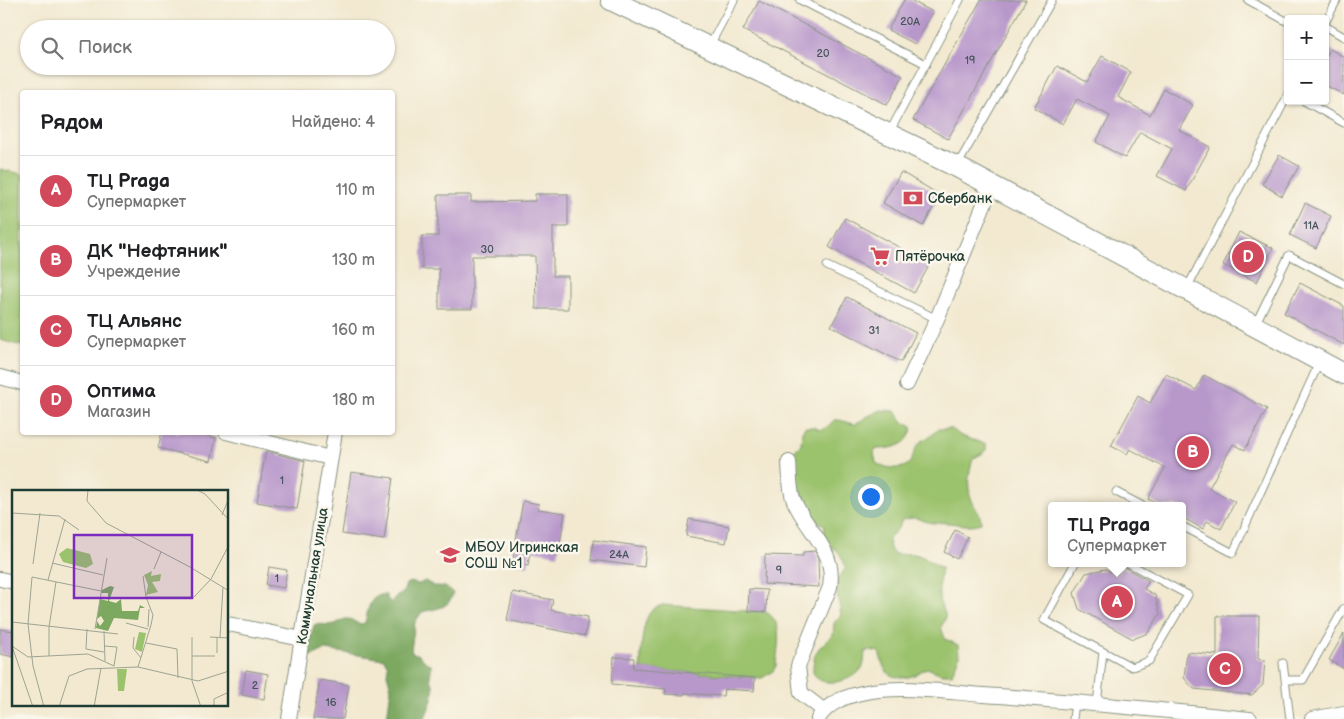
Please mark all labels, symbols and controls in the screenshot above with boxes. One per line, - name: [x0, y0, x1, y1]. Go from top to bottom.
- house number: 20А: [900, 15, 920, 28]
- map controls: [1284, 15, 1329, 105]
- button: +: [1284, 15, 1329, 60]
- search box: [20, 20, 395, 75]
- icon: search: [38, 34, 66, 62]
- text: Поиск: [78, 36, 132, 59]
- house number: 20: [817, 47, 830, 60]
- house number: 19: [965, 54, 975, 67]
- button: −: [1284, 60, 1329, 105]
- text: Рядом: [40, 110, 103, 135]
- text: Найдено: 4: [291, 113, 375, 132]
- text: ТЦ Praga: [87, 170, 170, 193]
- text: A: [51, 181, 61, 200]
- text: 110 m: [336, 181, 375, 200]
- bank icon: Сбербанк: [902, 187, 924, 209]
- place label: Сбербанк: [928, 190, 993, 207]
- text: Супермаркет: [87, 193, 186, 212]
- house number: 11А: [1303, 219, 1319, 232]
- pin: D: [1232, 238, 1264, 276]
- text: ДК "Нефтяник": [87, 240, 227, 263]
- house number: 30: [480, 243, 494, 256]
- supermarket icon: Пятёрочка: [869, 245, 891, 267]
- place label: Пятёрочка: [895, 248, 966, 265]
- text: B: [50, 251, 62, 270]
- text: 130 m: [332, 251, 375, 270]
- text: Учреждение: [87, 263, 180, 282]
- text: ТЦ Альянс: [87, 310, 182, 333]
- text: C: [50, 321, 62, 340]
- text: 160 m: [332, 321, 375, 340]
- house number: 31: [868, 324, 880, 337]
- text: Супермаркет: [87, 333, 186, 352]
- text: Оптима: [87, 380, 156, 403]
- text: D: [50, 391, 62, 410]
- text: 180 m: [333, 391, 375, 410]
- text: Магазин: [87, 403, 151, 422]
- pin: B: [1177, 433, 1209, 471]
- house number: 1: [280, 474, 284, 487]
- your location: [858, 484, 884, 510]
- inset map: [12, 490, 229, 706]
- popup: [1048, 502, 1186, 567]
- street label: Коммунальная улица: [293, 505, 332, 646]
- text: ТЦ Praga: [1067, 514, 1150, 537]
- text: Супермаркет: [1067, 537, 1167, 556]
- place label: МБОУ Игринская СОШ №1: [465, 539, 579, 572]
- school or university icon: МБОУ Игринская СОШ №1: [439, 544, 461, 566]
- house number: 24А: [609, 548, 629, 561]
- house number: 9: [776, 564, 782, 577]
- house number: 1: [275, 572, 279, 585]
- pin: A: [1101, 583, 1133, 621]
- pin: C: [1209, 650, 1241, 688]
- house number: 2: [252, 679, 259, 692]
- house number: 16: [326, 696, 337, 709]

